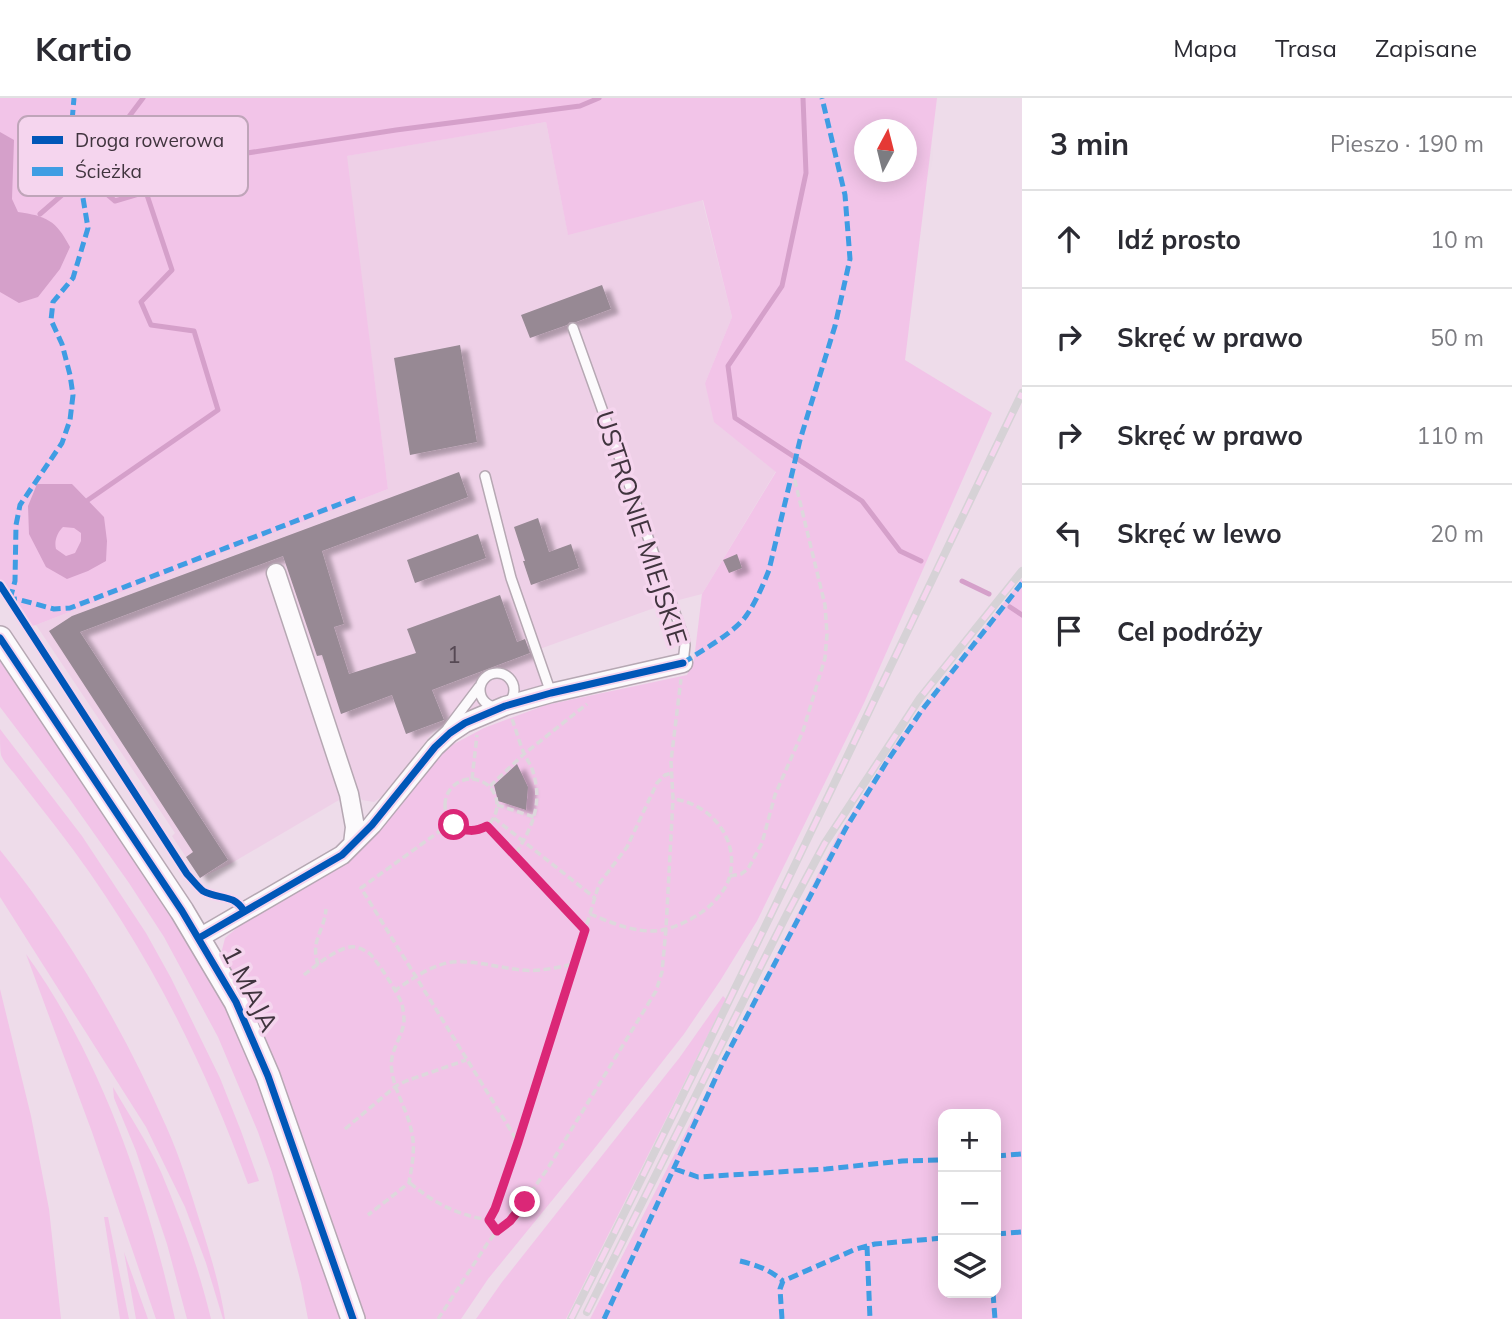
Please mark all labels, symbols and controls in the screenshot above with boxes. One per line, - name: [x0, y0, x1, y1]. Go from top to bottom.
- text: Kartio: [35, 28, 132, 69]
- text: Mapa: [1173, 33, 1237, 63]
- text: Trasa: [1275, 33, 1337, 63]
- text: Zapisane: [1375, 33, 1477, 63]
- legend: [18, 116, 248, 196]
- north arrow: [854, 119, 917, 182]
- text: 3 min: [1050, 125, 1129, 163]
- text: Droga rowerowa: [75, 128, 224, 152]
- text: Pieszo · 190 m: [1330, 129, 1484, 158]
- text: Ścieżka: [75, 159, 142, 183]
- icon: ahead: [1050, 220, 1088, 258]
- text: Idź prosto: [1117, 223, 1241, 256]
- text: 10 m: [1430, 225, 1484, 254]
- icon: right: [1050, 318, 1088, 356]
- text: Skręć w prawo: [1117, 321, 1303, 354]
- text: 50 m: [1430, 323, 1484, 352]
- street label: USTRONIE MIEJSKIE: [588, 407, 695, 649]
- icon: right: [1050, 416, 1088, 454]
- text: Skręć w prawo: [1117, 419, 1303, 452]
- text: 110 m: [1416, 421, 1484, 450]
- icon: left: [1050, 514, 1088, 552]
- text: Skręć w lewo: [1117, 517, 1282, 550]
- text: 20 m: [1430, 519, 1484, 548]
- icon: arrive: [1050, 612, 1088, 650]
- text: Cel podróży: [1117, 615, 1262, 648]
- house number: 1: [447, 640, 461, 669]
- route start: [438, 809, 469, 840]
- street label: 1 MAJA: [215, 940, 286, 1037]
- map controls: [938, 1109, 1001, 1298]
- button: +: [938, 1109, 1001, 1172]
- button: −: [938, 1172, 1001, 1235]
- route end: [509, 1186, 540, 1217]
- button: layers: [938, 1235, 1001, 1298]

